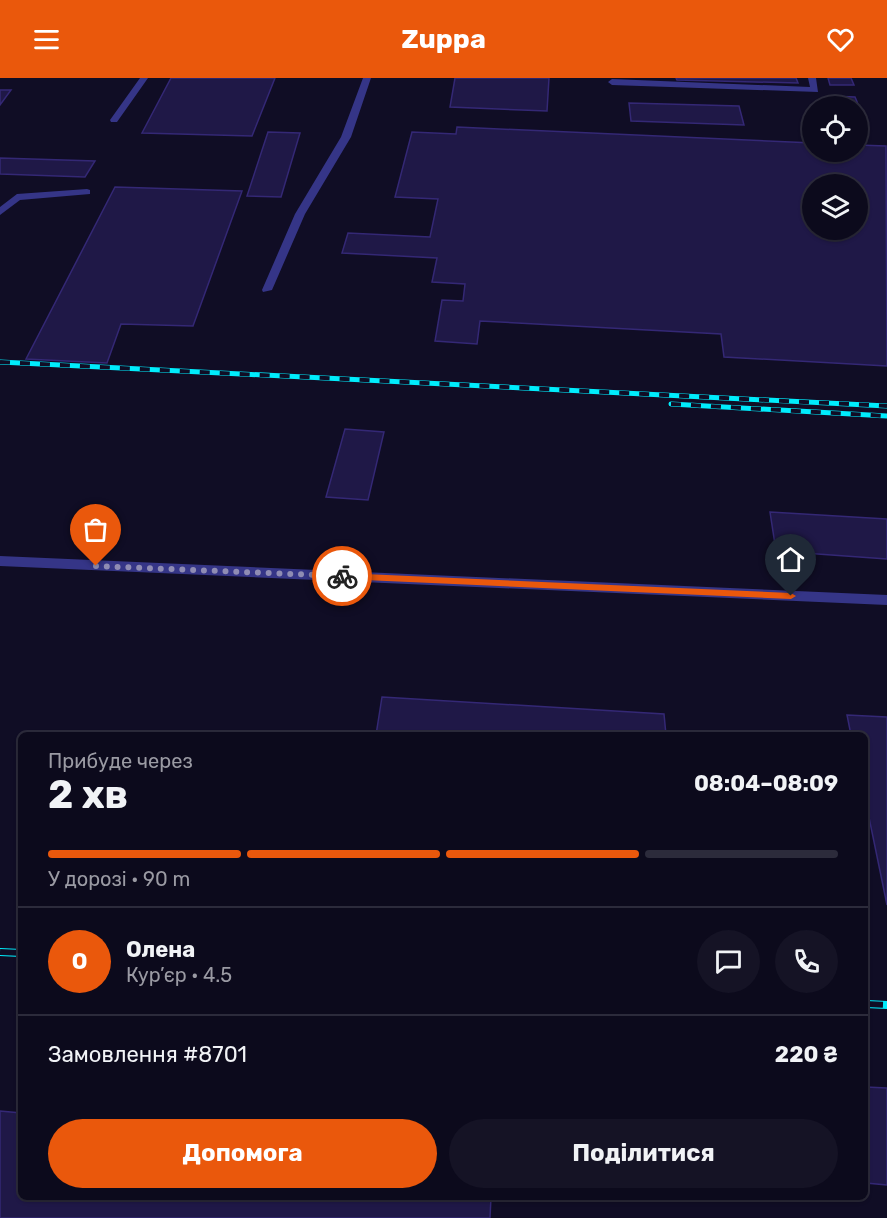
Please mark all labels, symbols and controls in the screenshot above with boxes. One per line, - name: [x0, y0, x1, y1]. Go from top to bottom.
- icon: menu: [30, 23, 63, 56]
- text: Zuppa: [401, 23, 486, 55]
- icon: heart: [824, 23, 857, 56]
- map controls: [802, 96, 868, 240]
- button: locate: [802, 96, 868, 162]
- button: layers: [802, 174, 868, 240]
- pin: [70, 504, 121, 566]
- icon: bag: [79, 513, 112, 546]
- pin: [765, 534, 816, 596]
- icon: home: [774, 543, 807, 576]
- courier: [312, 546, 372, 606]
- icon: bike: [326, 560, 359, 593]
- text: Прибуде через: [48, 749, 193, 773]
- text: 08:04–08:09: [694, 770, 838, 797]
- text: 2 хв: [48, 772, 128, 818]
- text: У дорозі · 90 m: [48, 867, 190, 891]
- button: chat: [697, 930, 760, 993]
- button: phone: [775, 930, 838, 993]
- text: Олена: [126, 936, 195, 963]
- text: О: [72, 948, 87, 975]
- text: Кур’єр · 4.5: [126, 963, 232, 987]
- text: Замовлення #8701: [48, 1041, 247, 1068]
- text: 220 ₴: [775, 1041, 838, 1068]
- button: Допомога: [48, 1119, 437, 1188]
- button: Поділитися: [449, 1119, 838, 1188]

